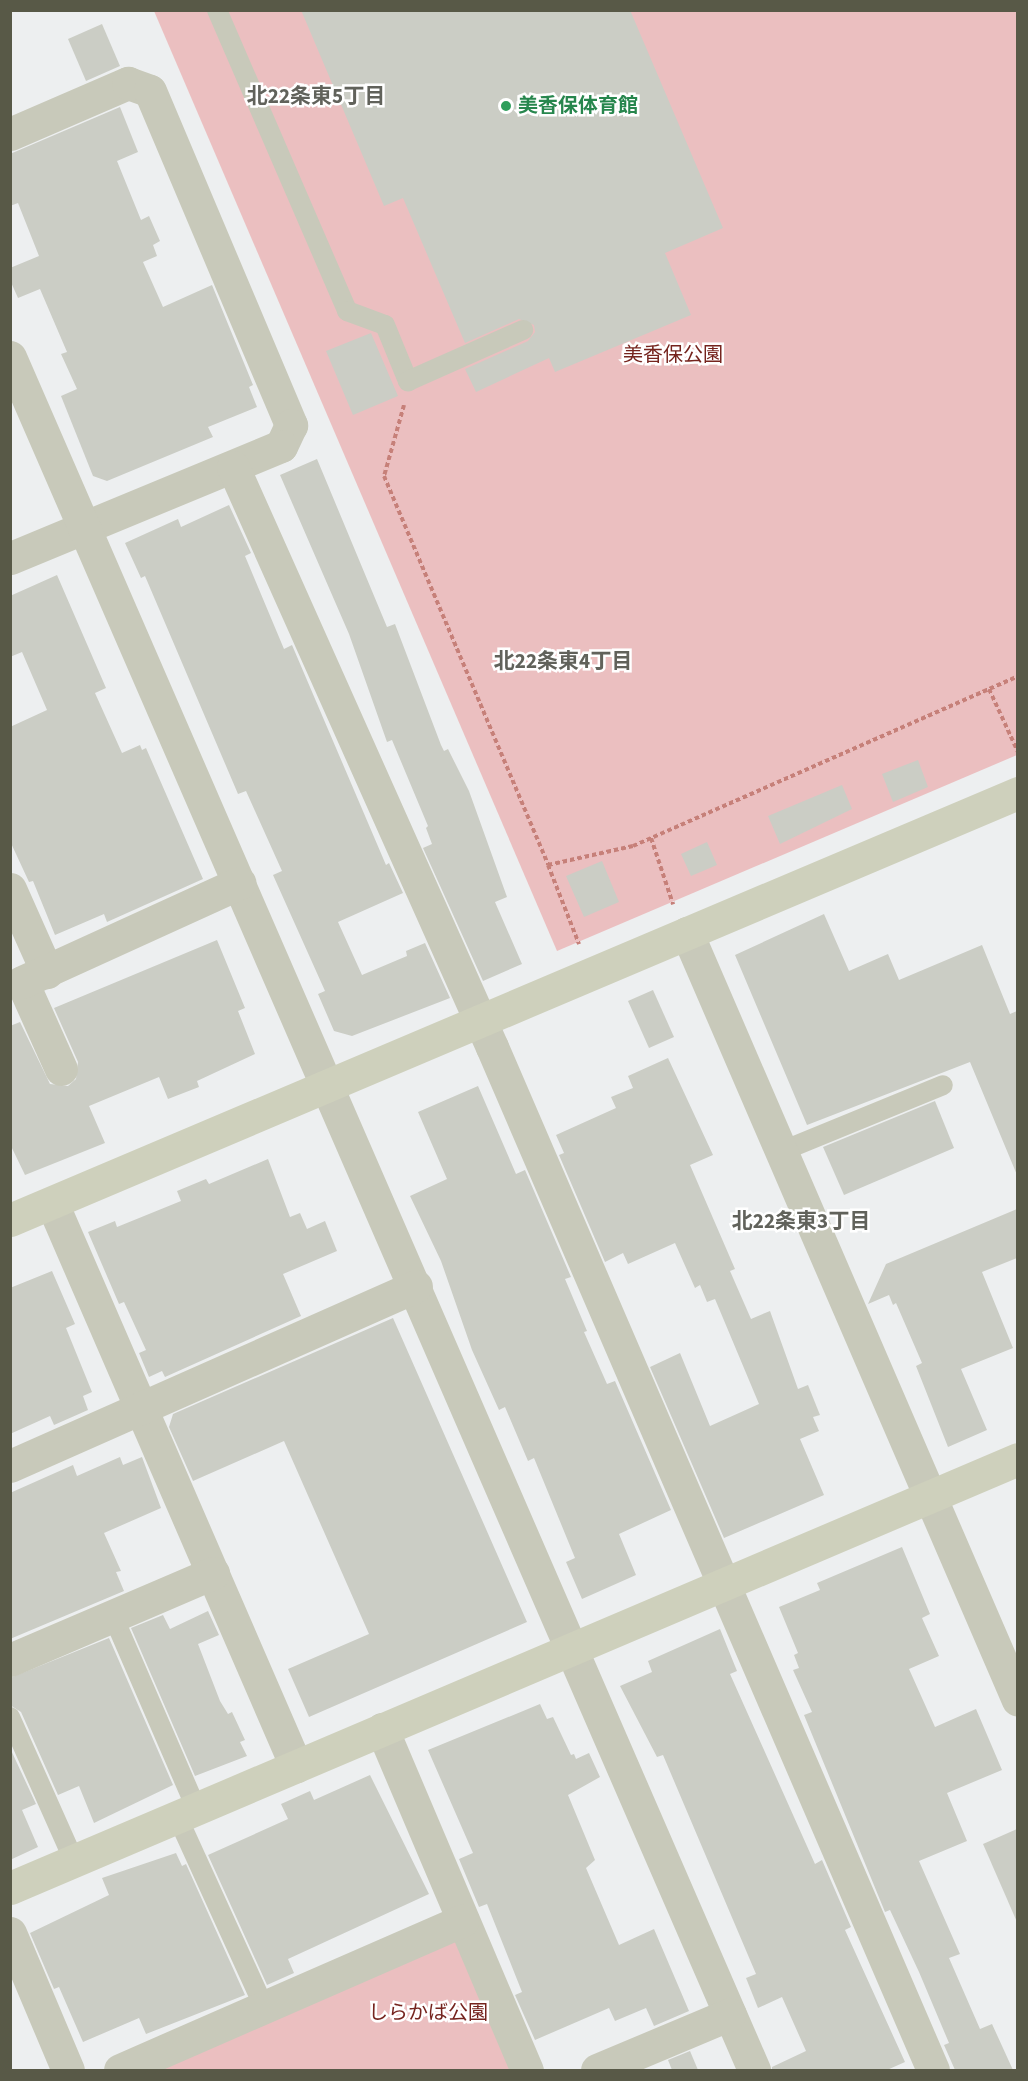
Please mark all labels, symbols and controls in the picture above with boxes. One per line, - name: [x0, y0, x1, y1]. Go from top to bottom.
- district label: 北22条東5丁目: [247, 83, 385, 109]
- place label: 美香保体育館: [518, 94, 638, 118]
- marker: 美香保体育館: [499, 99, 513, 113]
- park label: 美香保公園: [623, 343, 723, 367]
- district label: 北22条東4丁目: [494, 648, 632, 674]
- district label: 北22条東3丁目: [732, 1208, 870, 1234]
- park label: しらかば公園: [368, 2001, 488, 2025]

